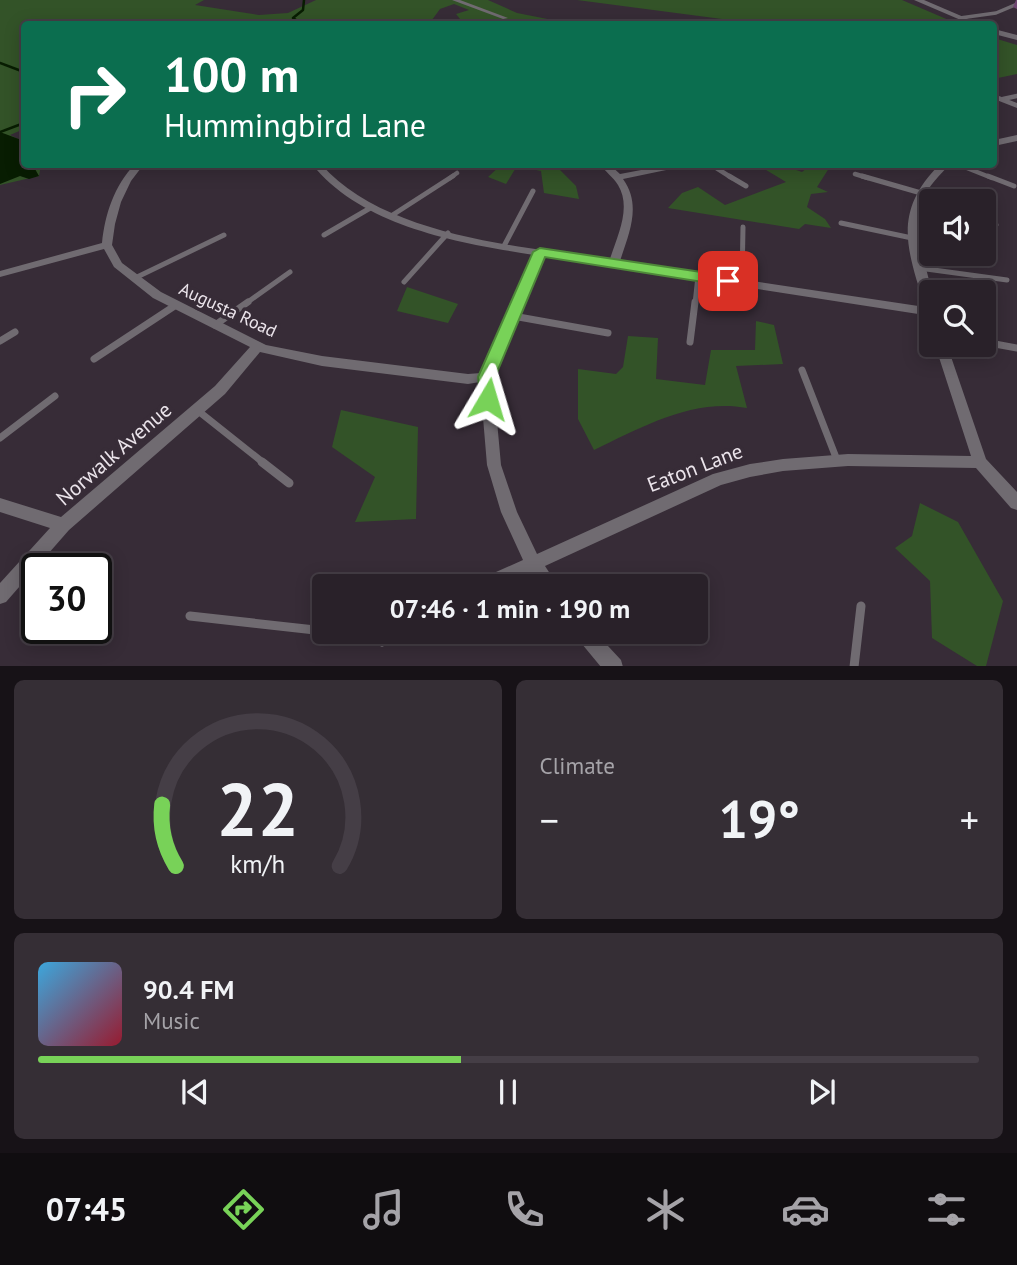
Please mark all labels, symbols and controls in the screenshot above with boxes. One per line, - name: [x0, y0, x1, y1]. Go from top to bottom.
- text: 100 m: [164, 42, 299, 106]
- icon: right: [49, 49, 140, 140]
- text: Hummingbird Lane: [164, 104, 426, 146]
- map controls: [919, 189, 996, 357]
- button: sound: [919, 189, 996, 266]
- pin: [698, 251, 758, 311]
- icon: arrive: [709, 262, 747, 300]
- street label: Augusta Road: [176, 277, 281, 342]
- button: search: [919, 280, 996, 357]
- position arrow: [451, 362, 525, 436]
- street label: Norwalk Avenue: [50, 396, 177, 511]
- street label: Eaton Lane: [643, 437, 746, 498]
- speed limit sign: 30: [21, 553, 112, 644]
- text: 07:46 · 1 min · 190 m: [390, 592, 630, 625]
- text: Climate: [540, 751, 615, 780]
- text: 22: [216, 762, 299, 856]
- text: 19°: [718, 785, 800, 852]
- text: −: [540, 795, 559, 844]
- text: +: [960, 795, 979, 844]
- text: km/h: [230, 847, 285, 879]
- text: 90.4 FM: [143, 973, 234, 1006]
- text: Music: [143, 1006, 200, 1035]
- icon: previous: [176, 1073, 214, 1111]
- icon: pause: [489, 1073, 527, 1111]
- icon: next: [803, 1073, 841, 1111]
- icon: directions: [219, 1185, 268, 1234]
- icon: music: [359, 1185, 408, 1234]
- icon: phone: [500, 1185, 549, 1234]
- icon: climate: [641, 1185, 690, 1234]
- icon: car: [781, 1185, 830, 1234]
- icon: filters: [922, 1185, 971, 1234]
- text: 07:45: [46, 1188, 127, 1230]

